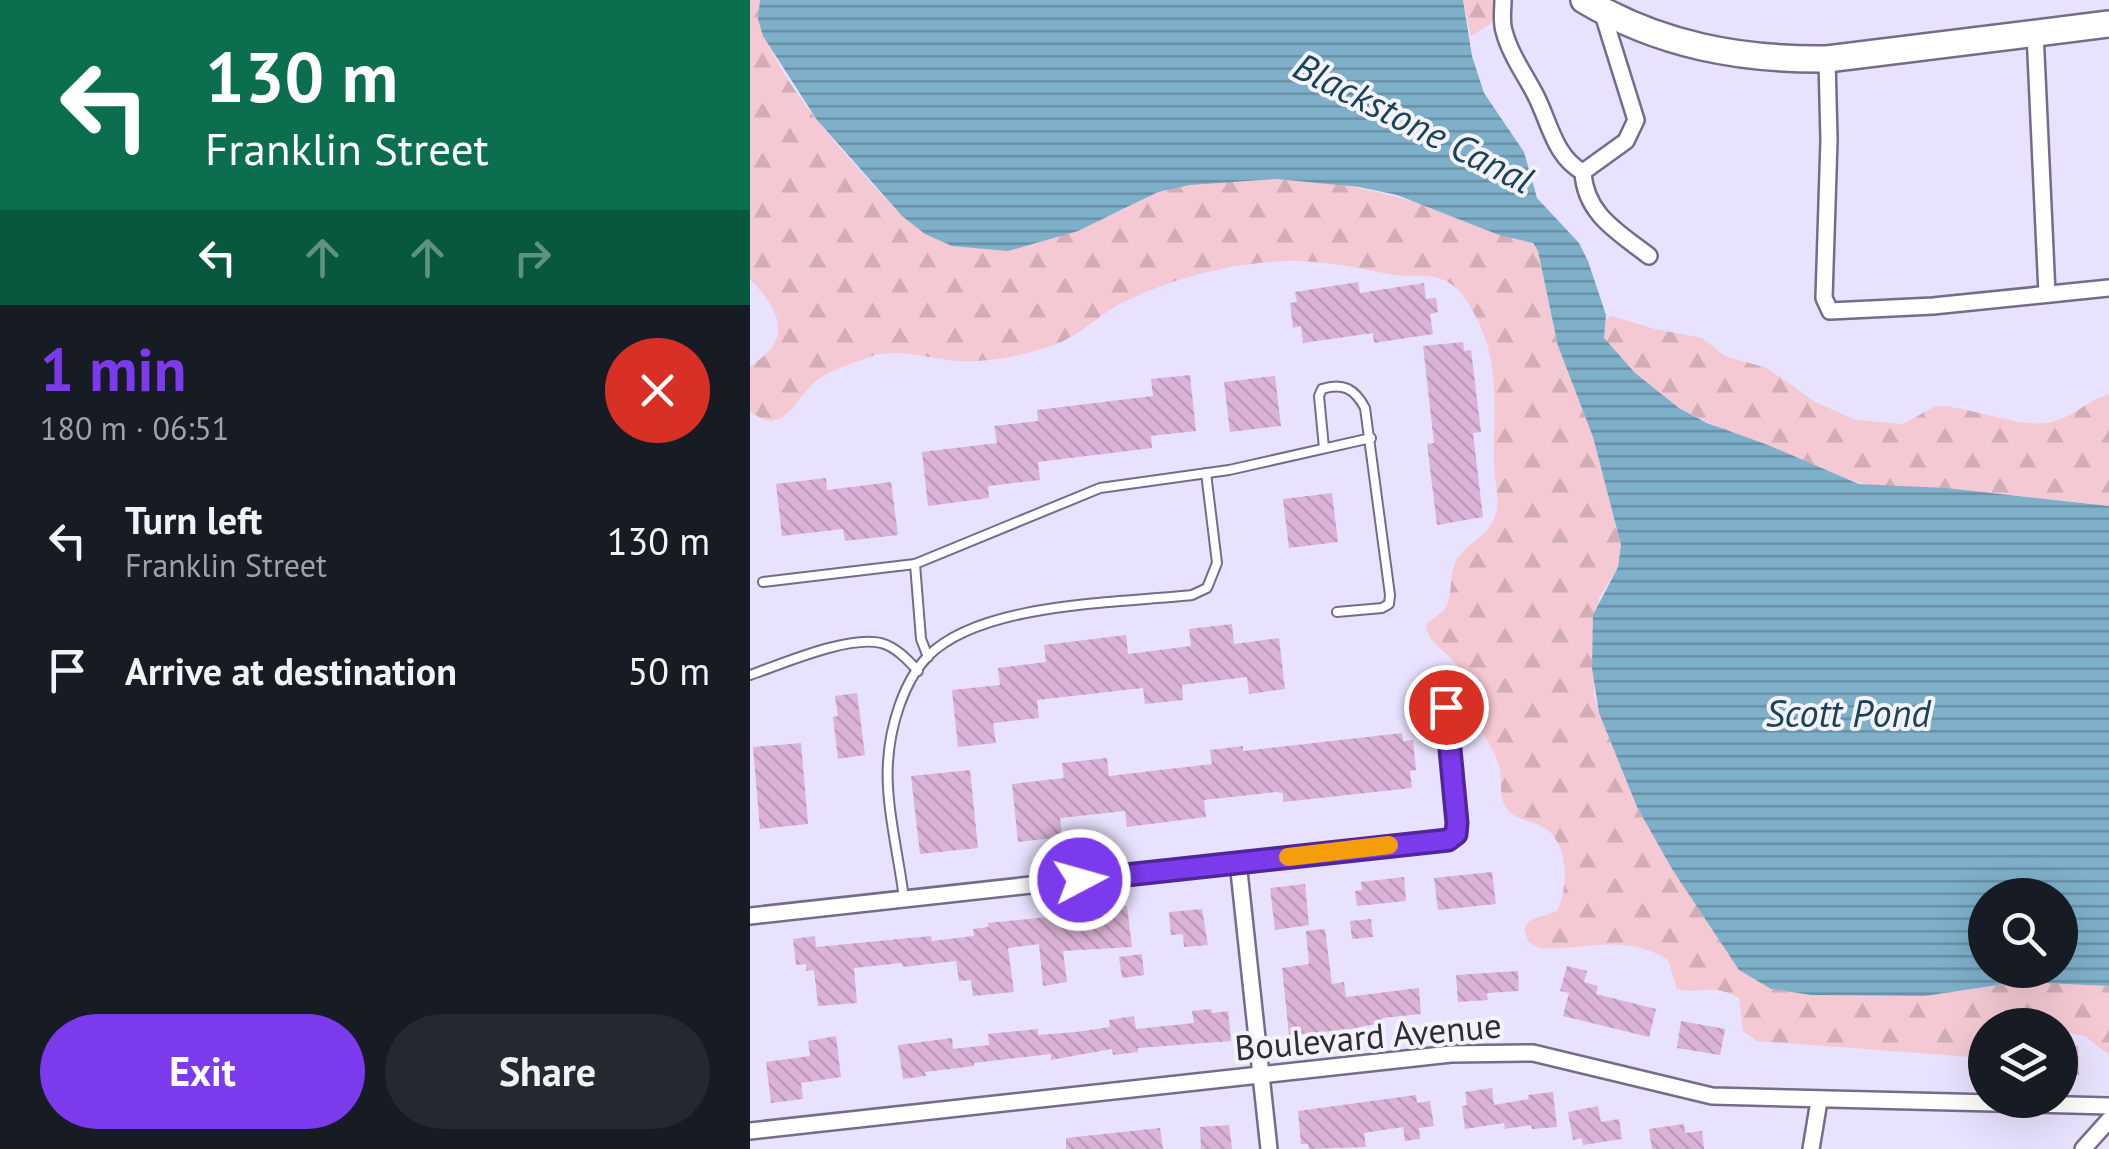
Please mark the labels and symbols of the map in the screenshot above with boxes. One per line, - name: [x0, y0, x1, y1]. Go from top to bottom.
- water label: Blackstone Canal: [1286, 41, 1542, 203]
- pin: [1404, 665, 1489, 750]
- water label: Scott Pond: [1765, 688, 1932, 737]
- position arrow: [1028, 828, 1132, 932]
- street label: Boulevard Avenue: [1233, 1001, 1503, 1071]

